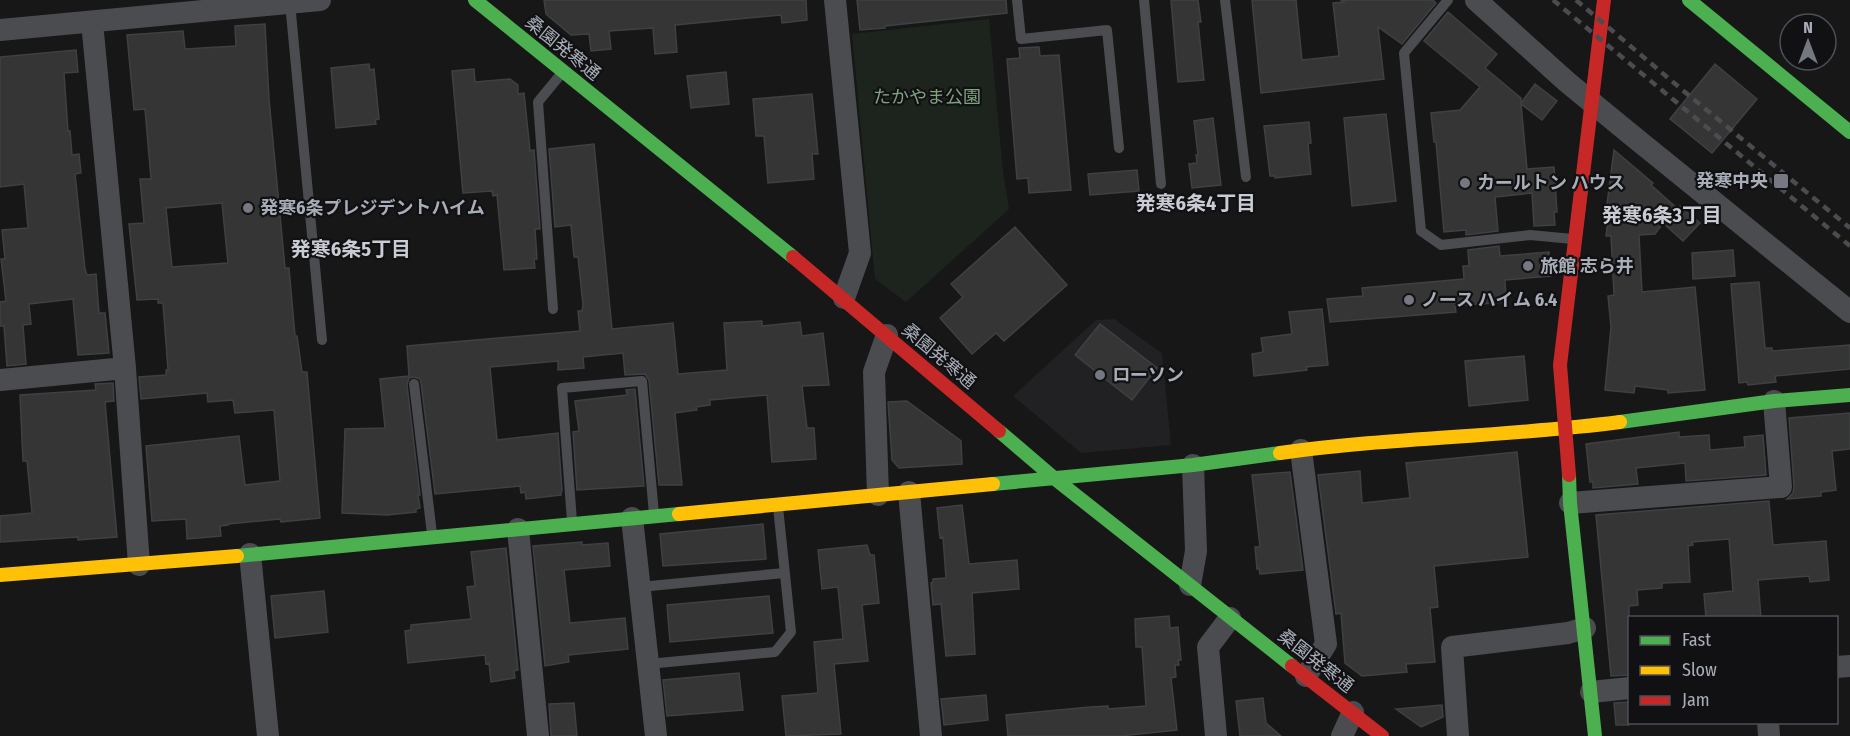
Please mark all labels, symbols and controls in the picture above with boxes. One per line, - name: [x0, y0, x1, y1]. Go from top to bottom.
- street label: 桑園発寒通: [521, 11, 605, 85]
- north arrow: [1778, 12, 1838, 72]
- text: N: [1803, 18, 1813, 37]
- park label: たかやま公園: [873, 86, 981, 108]
- place label: 発寒中央: [1696, 170, 1768, 192]
- place label: カールトン ハウス: [1477, 172, 1625, 194]
- marker: 発寒中央: [1772, 172, 1790, 190]
- marker: カールトン ハウス: [1458, 176, 1472, 190]
- district label: 発寒6条4丁目: [1136, 191, 1256, 215]
- place label: 発寒6条プレジデントハイム: [260, 197, 485, 219]
- marker: 発寒6条プレジデントハイム: [241, 201, 255, 215]
- district label: 発寒6条3丁目: [1602, 203, 1722, 227]
- district label: 発寒6条5丁目: [291, 237, 411, 261]
- place label: 旅館 志ら井: [1540, 255, 1634, 277]
- marker: 旅館 志ら井: [1521, 259, 1535, 273]
- place label: ノース ハイム 6.4: [1421, 289, 1557, 311]
- marker: ノース ハイム 6.4: [1402, 293, 1416, 307]
- street label: 桑園発寒通: [897, 319, 981, 393]
- place label: ローソン: [1112, 364, 1184, 386]
- marker: ローソン: [1093, 368, 1107, 382]
- legend: [1628, 616, 1838, 724]
- street label: 桑園発寒通: [1274, 625, 1358, 697]
- text: Fast: [1682, 629, 1711, 651]
- text: Slow: [1682, 659, 1717, 681]
- text: Jam: [1682, 689, 1710, 711]

